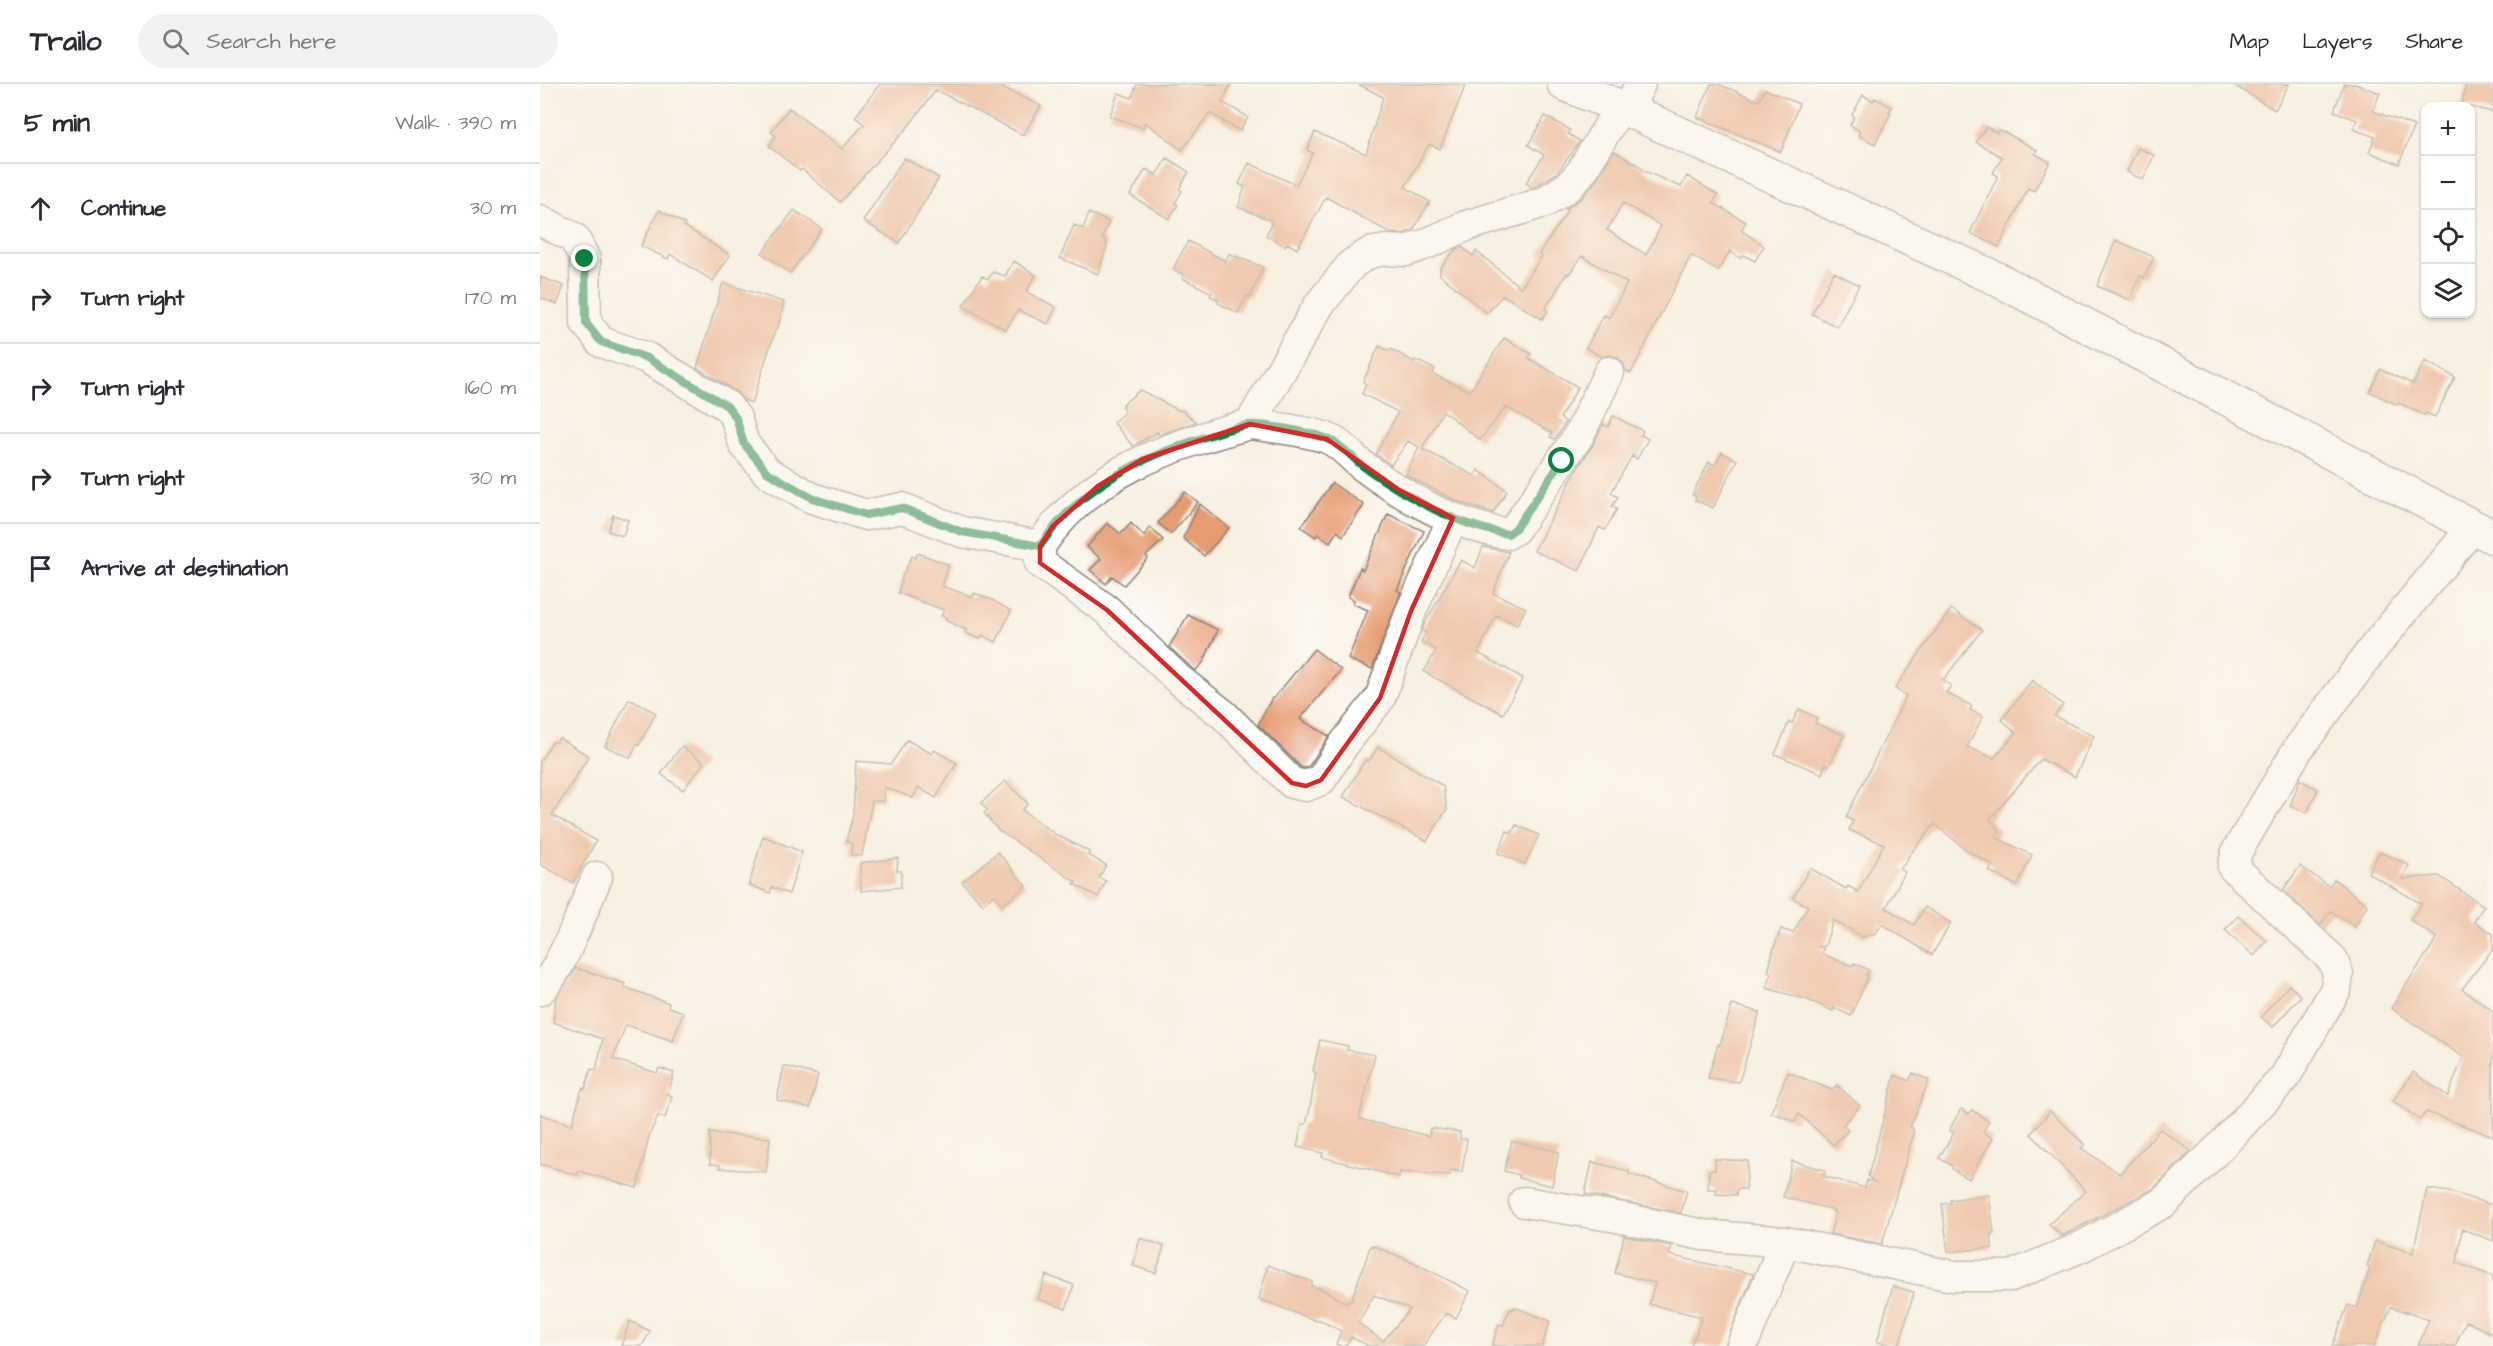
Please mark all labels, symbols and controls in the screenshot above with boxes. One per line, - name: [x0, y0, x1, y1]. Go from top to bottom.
- search box: [138, 14, 558, 68]
- text: Trailo: [30, 22, 102, 61]
- icon: search: [159, 25, 192, 58]
- text: Search here: [207, 26, 336, 57]
- text: Map: [2229, 27, 2269, 56]
- text: Layers: [2302, 27, 2372, 56]
- text: Share: [2405, 27, 2463, 56]
- map controls: [2421, 102, 2475, 318]
- button: +: [2421, 102, 2475, 156]
- text: 5 min: [24, 105, 90, 141]
- text: Walk · 390 m: [395, 109, 516, 137]
- button: −: [2421, 156, 2475, 210]
- icon: ahead: [24, 192, 57, 225]
- text: Continue: [81, 193, 166, 224]
- text: 30 m: [470, 194, 516, 222]
- button: locate: [2421, 210, 2475, 264]
- route end: [571, 245, 597, 271]
- button: layers: [2421, 264, 2475, 318]
- icon: right: [24, 282, 57, 315]
- text: Turn right: [81, 283, 184, 314]
- text: 170 m: [465, 284, 516, 312]
- icon: right: [24, 372, 57, 405]
- text: Turn right: [81, 373, 184, 404]
- text: 160 m: [465, 374, 516, 402]
- route start: [1548, 447, 1574, 473]
- icon: right: [24, 462, 57, 495]
- text: Turn right: [81, 463, 184, 494]
- text: 30 m: [470, 464, 516, 492]
- icon: arrive: [24, 552, 57, 585]
- text: Arrive at destination: [81, 553, 288, 584]

